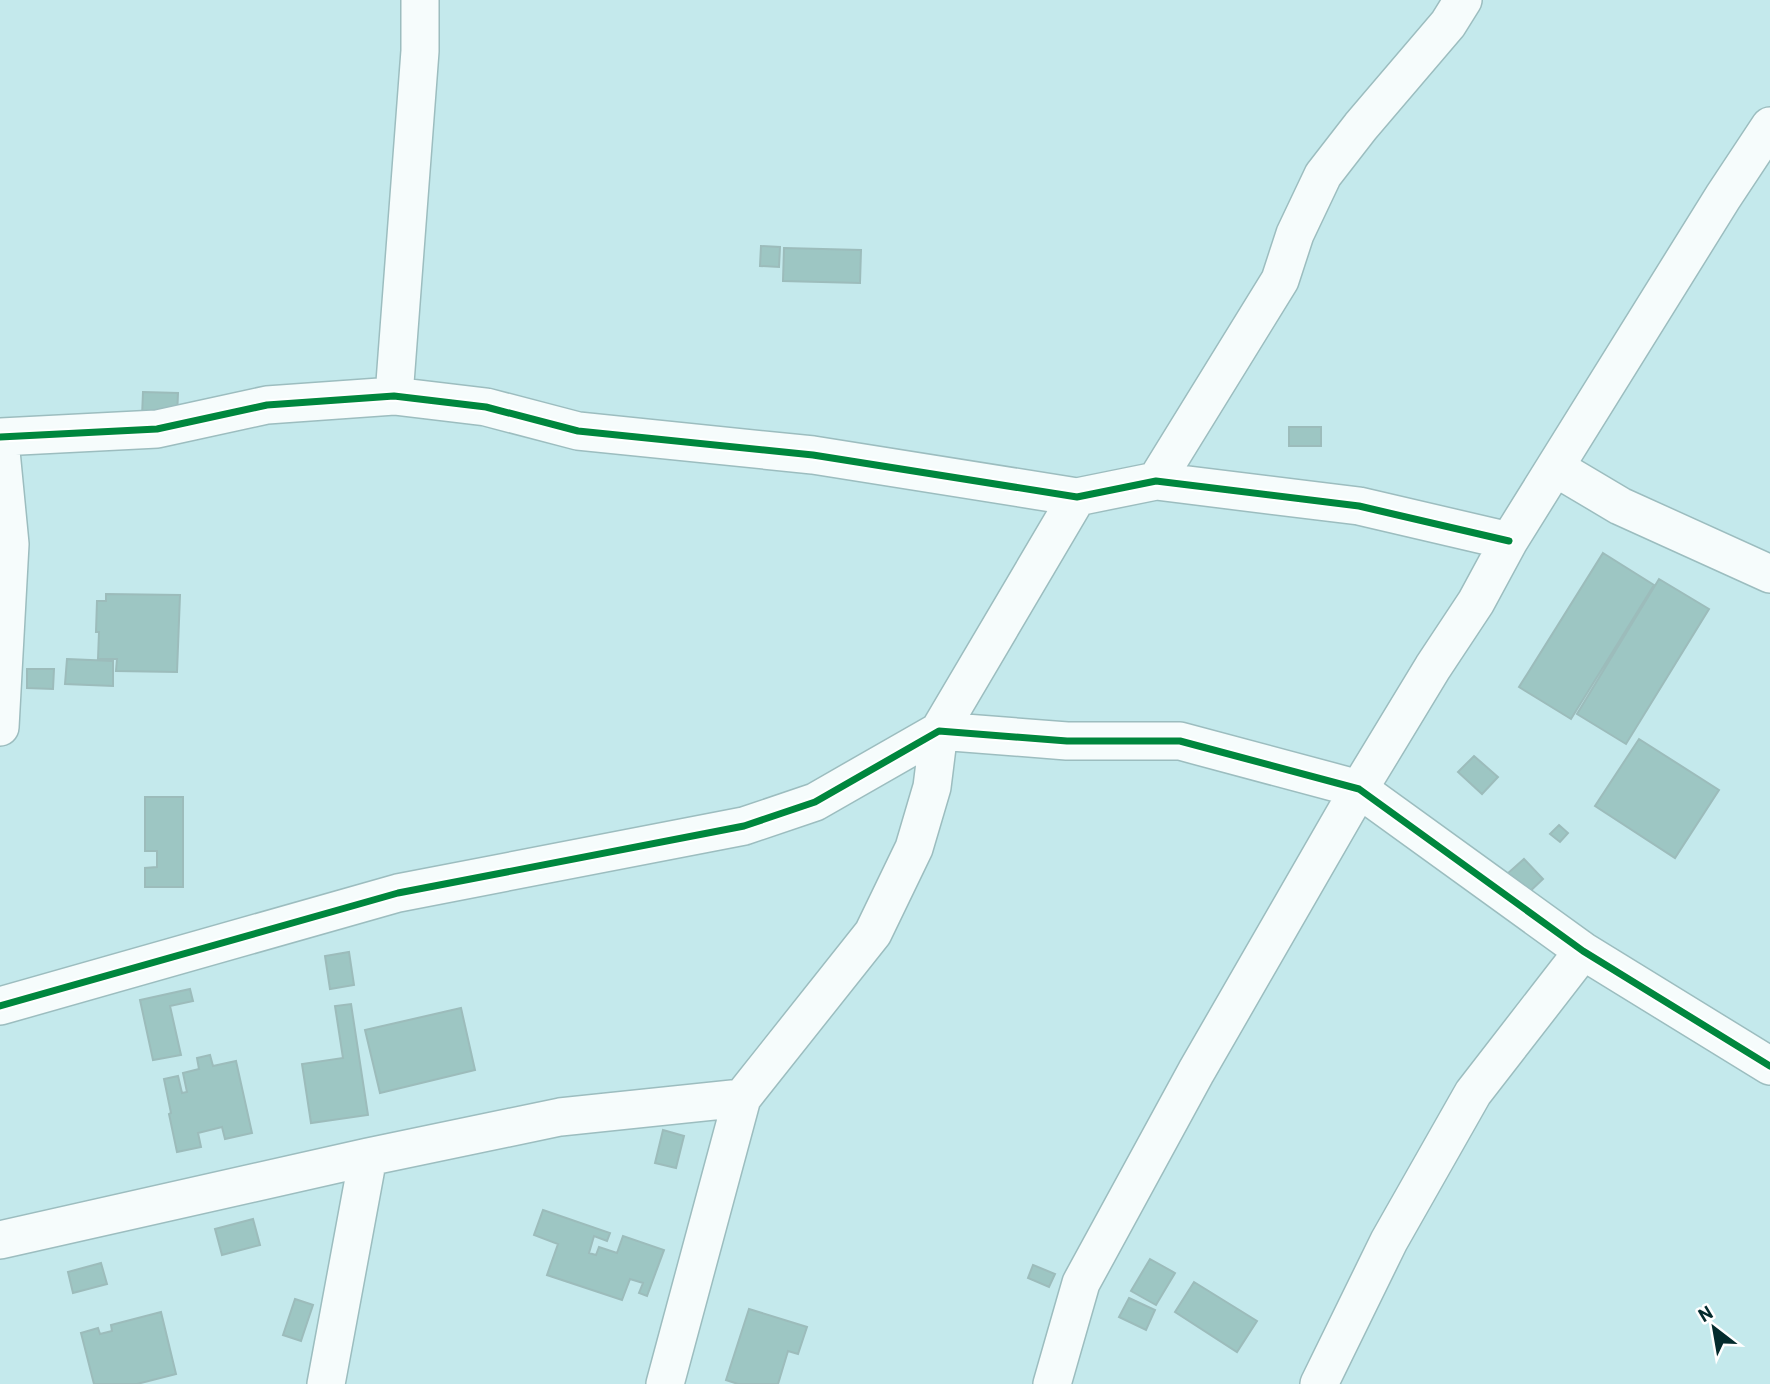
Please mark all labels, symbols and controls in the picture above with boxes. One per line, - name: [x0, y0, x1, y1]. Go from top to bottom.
- north arrow: [1679, 1293, 1749, 1363]
- text: N: [1694, 1300, 1716, 1326]

